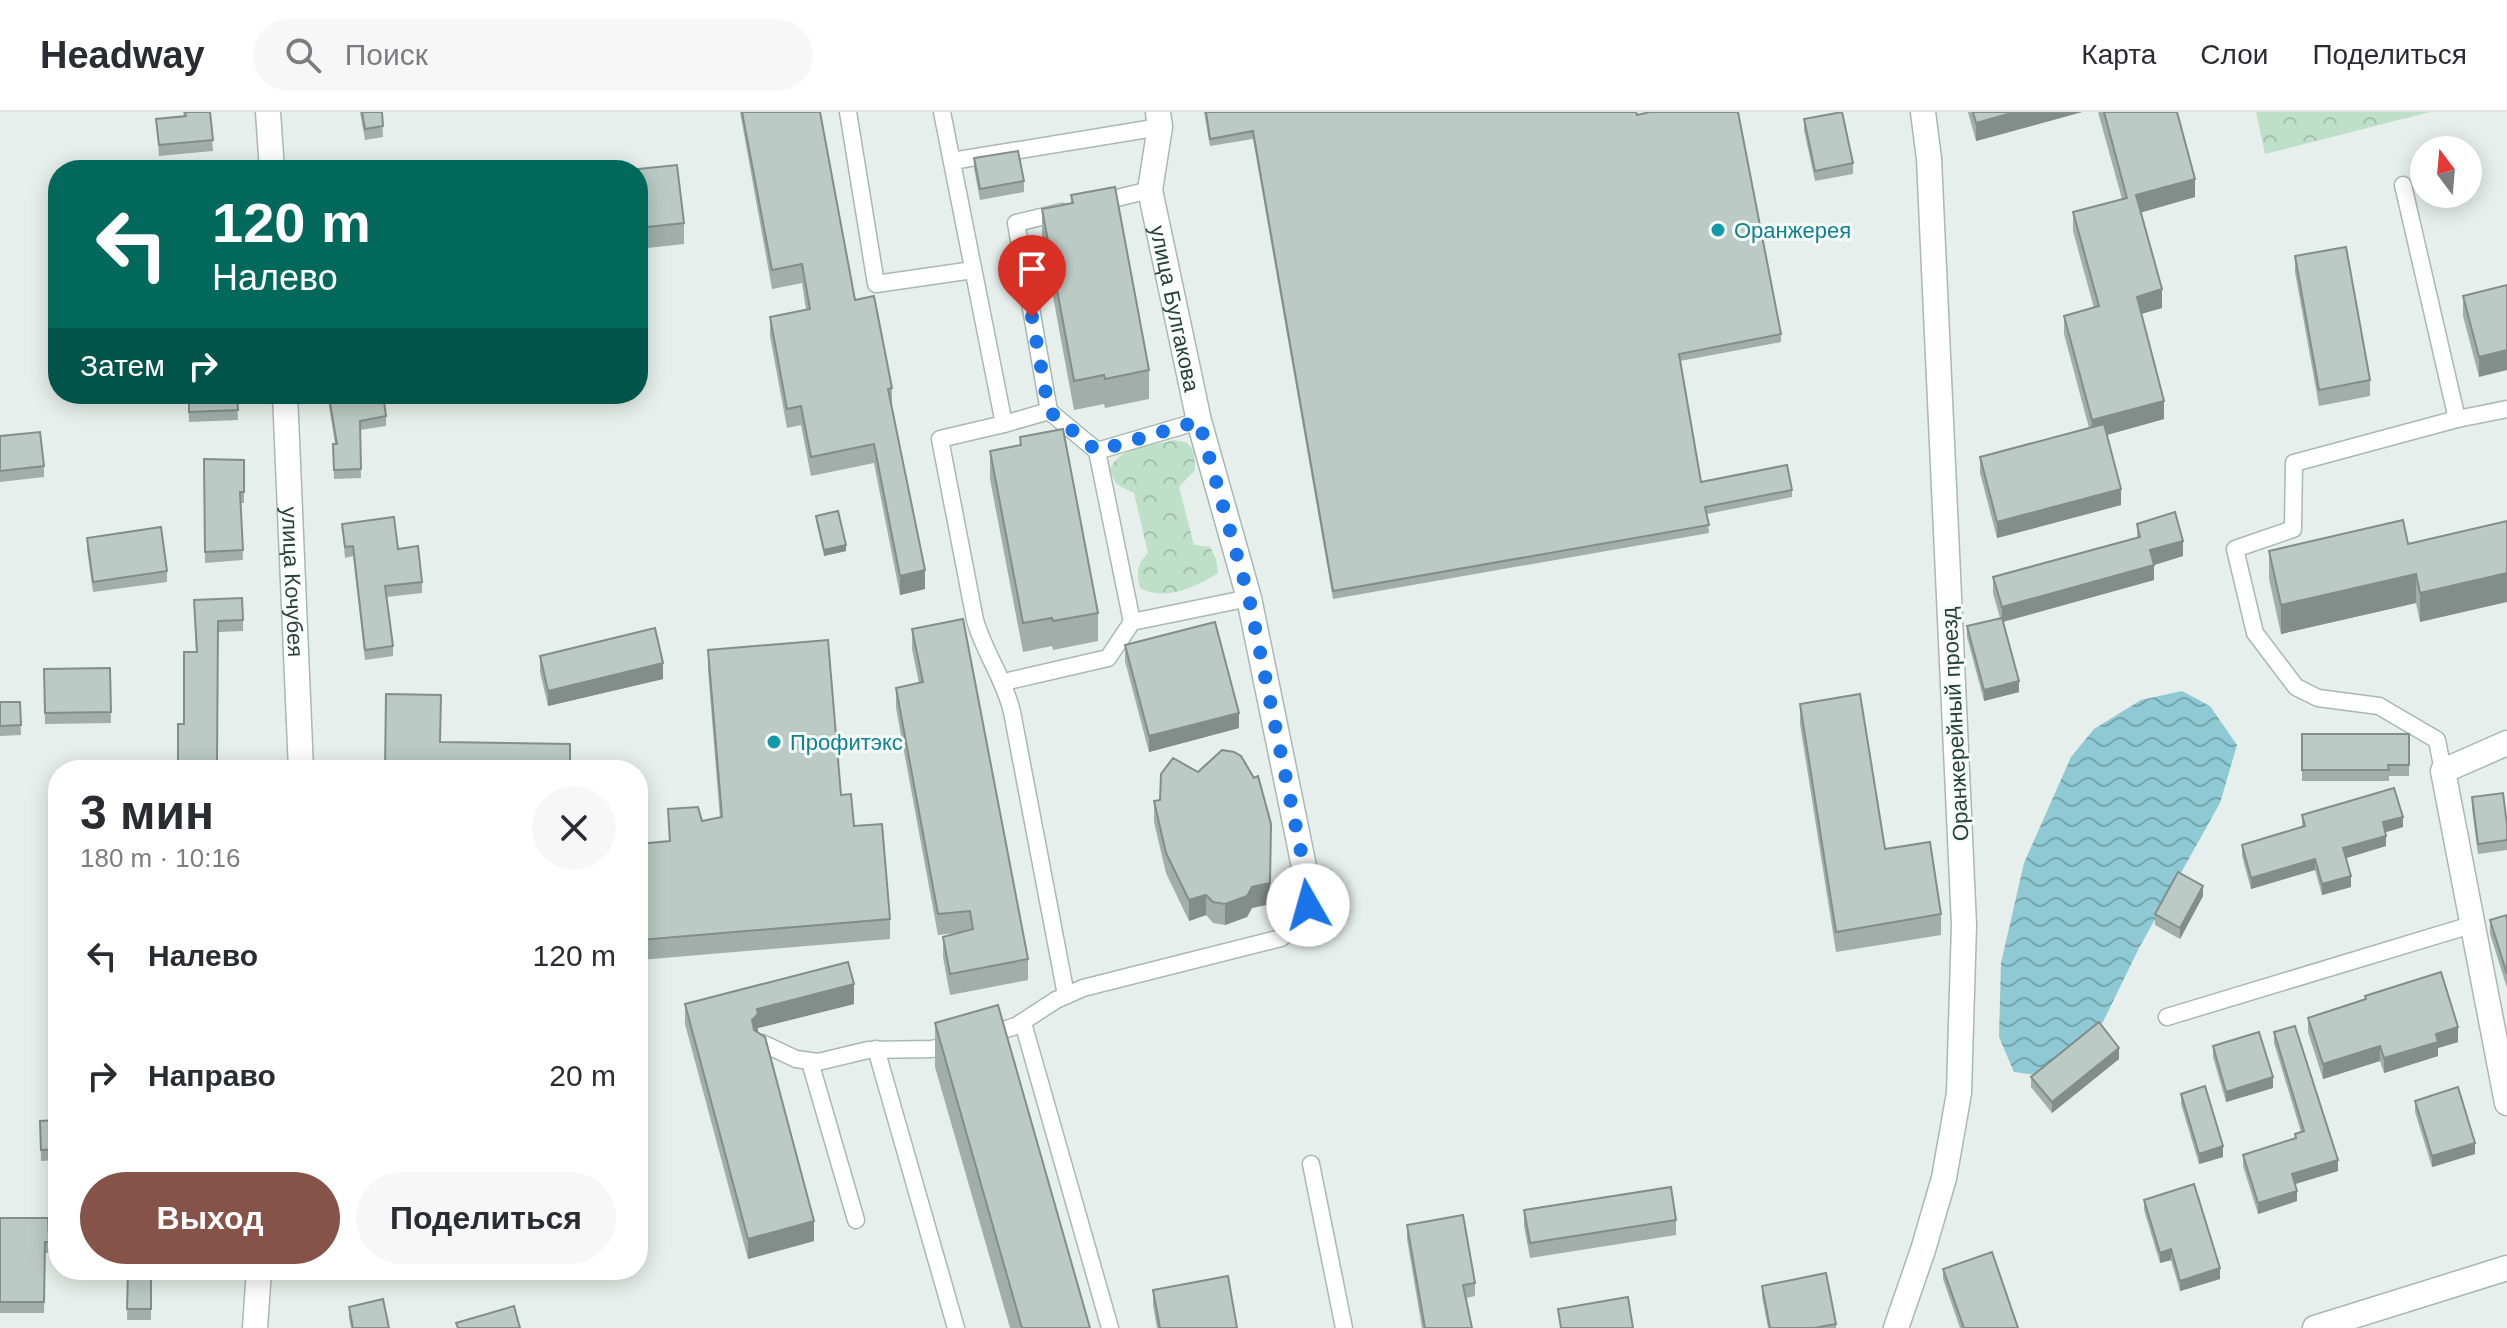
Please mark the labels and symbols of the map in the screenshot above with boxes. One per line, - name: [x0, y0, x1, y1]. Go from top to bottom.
- north arrow: [2410, 136, 2482, 208]
- place label: Оранжерея: [1734, 218, 1851, 243]
- marker: Оранжерея: [1709, 221, 1727, 239]
- street label: улица Булгакова: [1145, 223, 1205, 395]
- pin: [998, 235, 1066, 317]
- street label: улица Кочубея: [277, 506, 309, 658]
- street label: Оранжерейный проезд: [1936, 606, 1974, 842]
- place label: Профитэкс: [790, 730, 903, 755]
- marker: Профитэкс: [765, 733, 783, 751]
- position arrow: [1266, 863, 1350, 947]

